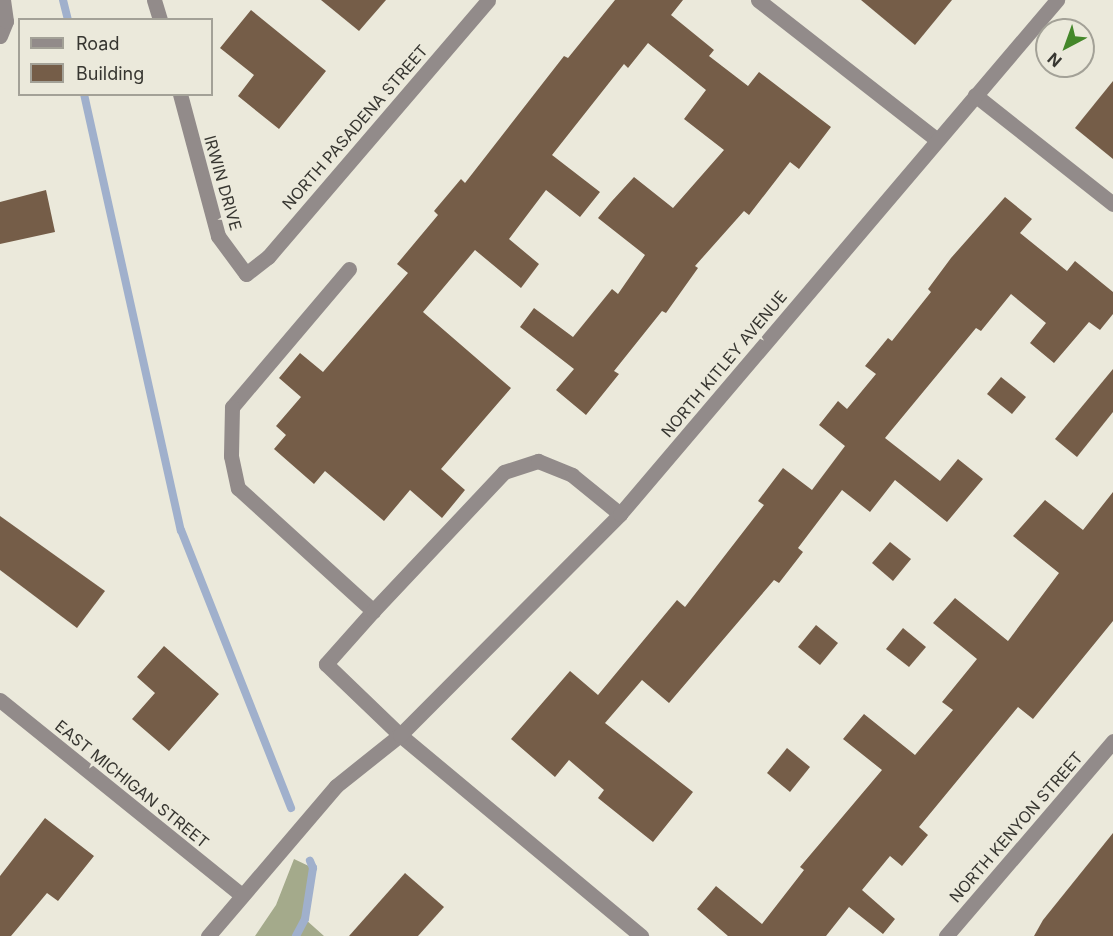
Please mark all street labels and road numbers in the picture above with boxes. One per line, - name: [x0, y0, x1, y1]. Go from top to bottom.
- street label: NORTH PASADENA STREET: [278, 41, 432, 213]
- street label: IRWIN DRIVE: [200, 133, 246, 233]
- street label: NORTH KITLEY AVENUE: [657, 287, 791, 441]
- street label: EAST MICHIGAN STREET: [51, 716, 213, 852]
- street label: NORTH KENYON STREET: [945, 748, 1087, 906]

